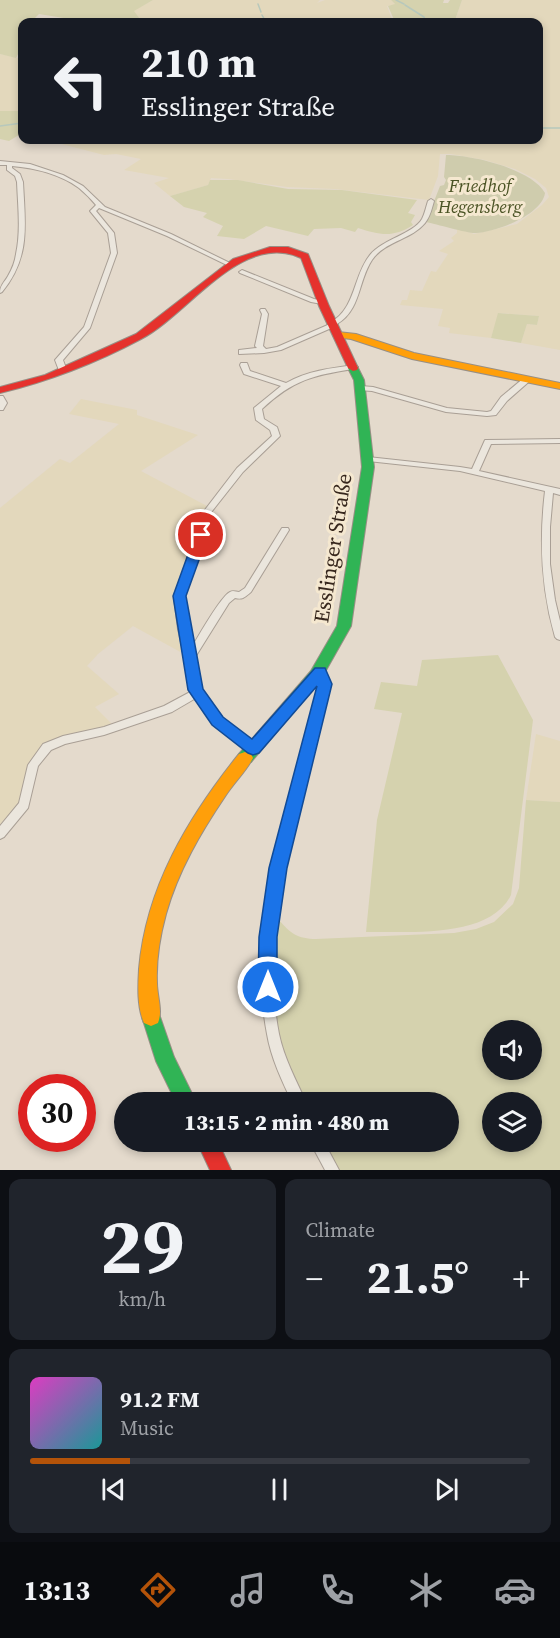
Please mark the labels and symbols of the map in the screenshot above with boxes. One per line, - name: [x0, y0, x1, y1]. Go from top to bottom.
- park label: Friedhof Hegensberg: [437, 173, 524, 219]
- street label: Esslinger Straße: [306, 471, 359, 625]
- pin: [175, 509, 226, 560]
- position arrow: [236, 955, 300, 1019]
- speed limit sign: 30: [18, 1074, 96, 1152]

